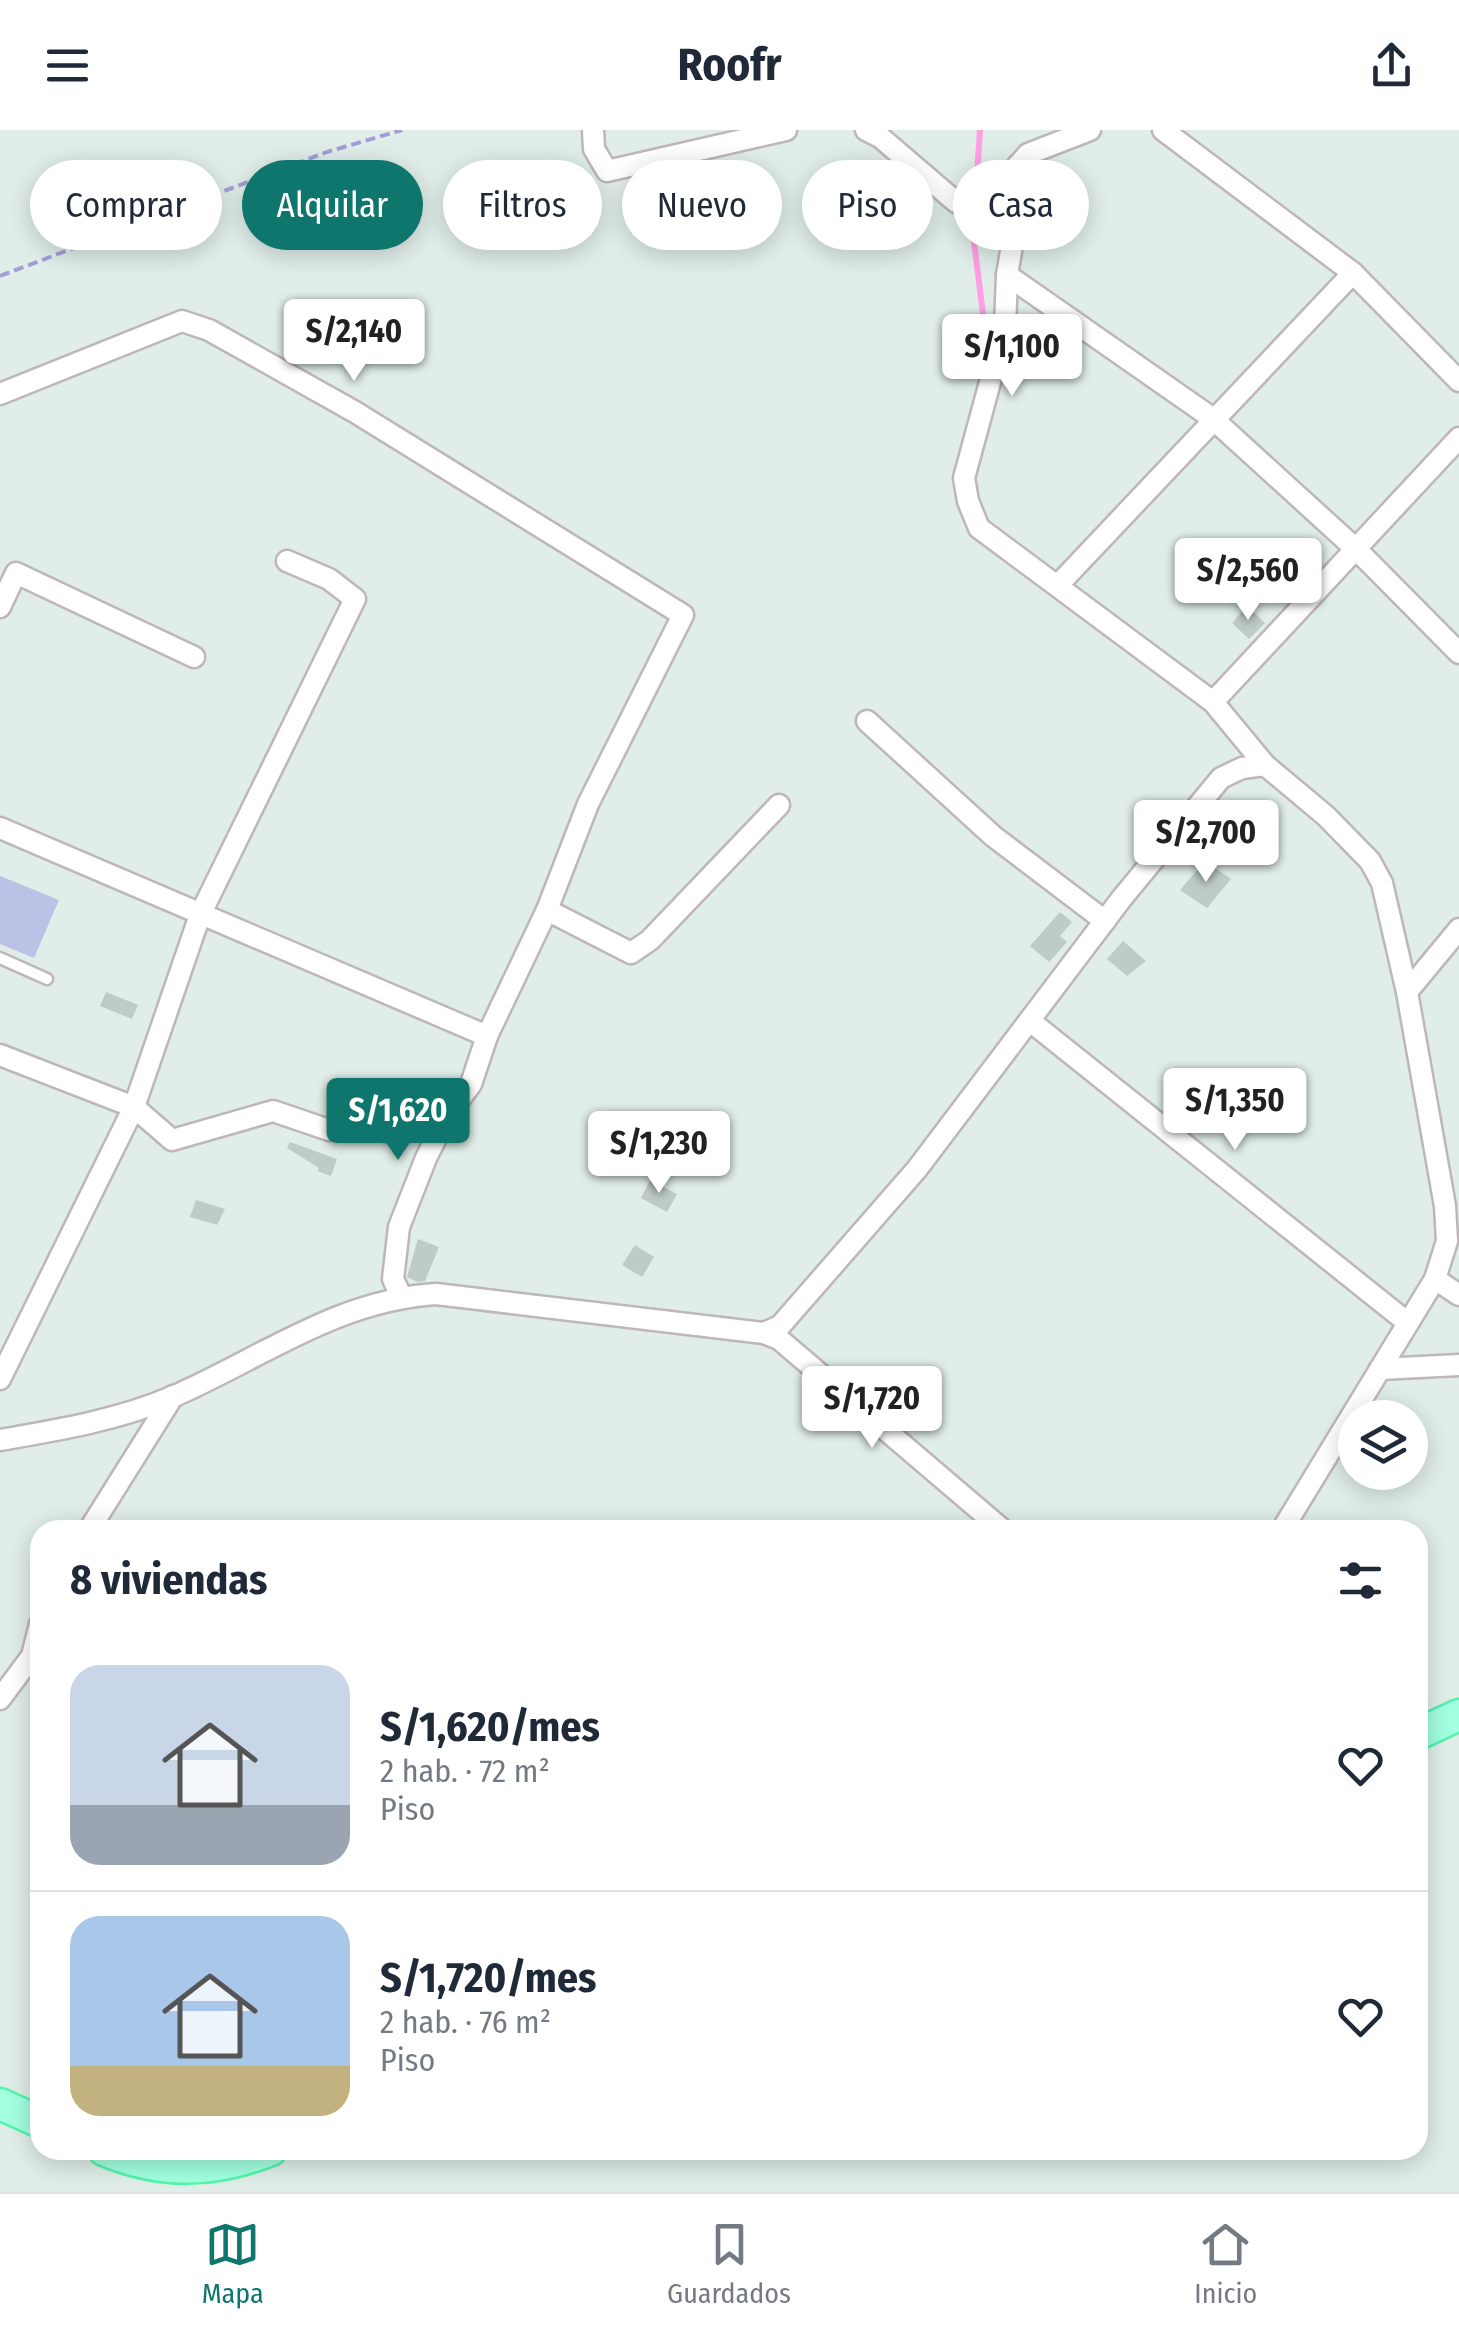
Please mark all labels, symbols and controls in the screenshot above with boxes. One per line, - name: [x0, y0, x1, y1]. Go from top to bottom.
- icon: menu: [40, 38, 95, 93]
- text: Roofr: [678, 38, 781, 92]
- icon: share: [1364, 38, 1419, 93]
- chip: Comprar: [30, 160, 222, 250]
- chip: Alquilar: [242, 160, 423, 250]
- chip: Filtros: [443, 160, 602, 250]
- chip: Nuevo: [622, 160, 782, 250]
- chip: Piso: [802, 160, 933, 250]
- chip: Casa: [953, 160, 1089, 250]
- pin: S/2,140: [262, 299, 446, 384]
- text: S/2,140: [306, 312, 402, 350]
- pin: S/1,100: [920, 314, 1104, 399]
- text: S/1,100: [964, 327, 1060, 365]
- pin: S/2,560: [1156, 538, 1340, 623]
- text: S/2,560: [1197, 551, 1299, 589]
- pin: S/2,700: [1114, 800, 1298, 885]
- text: S/2,700: [1156, 813, 1256, 851]
- pin: S/1,350: [1143, 1068, 1327, 1153]
- pin: S/1,620: [306, 1078, 490, 1163]
- text: S/1,350: [1185, 1081, 1285, 1119]
- text: S/1,620: [349, 1091, 447, 1129]
- pin: S/1,230: [567, 1111, 751, 1196]
- text: S/1,230: [610, 1124, 708, 1162]
- pin: S/1,720: [780, 1366, 964, 1451]
- text: S/1,720: [824, 1379, 920, 1417]
- map controls: [1338, 1400, 1428, 1490]
- button: layers: [1338, 1400, 1428, 1490]
- icon: filters: [1333, 1553, 1388, 1608]
- text: 8 viviendas: [70, 1555, 267, 1605]
- text: S/1,620/mes: [380, 1702, 600, 1752]
- icon: home: [150, 1705, 270, 1825]
- icon: heart: [1333, 1738, 1388, 1793]
- text: 2 hab. · 72 m²: [380, 1752, 550, 1790]
- text: Piso: [380, 1790, 435, 1828]
- text: S/1,720/mes: [380, 1953, 597, 2003]
- icon: home: [150, 1956, 270, 2076]
- icon: heart: [1333, 1989, 1388, 2044]
- text: 2 hab. · 76 m²: [380, 2003, 551, 2041]
- text: Piso: [380, 2041, 435, 2079]
- tab: Mapa: [202, 2217, 264, 2310]
- tab: Guardados: [667, 2217, 791, 2310]
- tab: Inicio: [1194, 2217, 1257, 2310]

